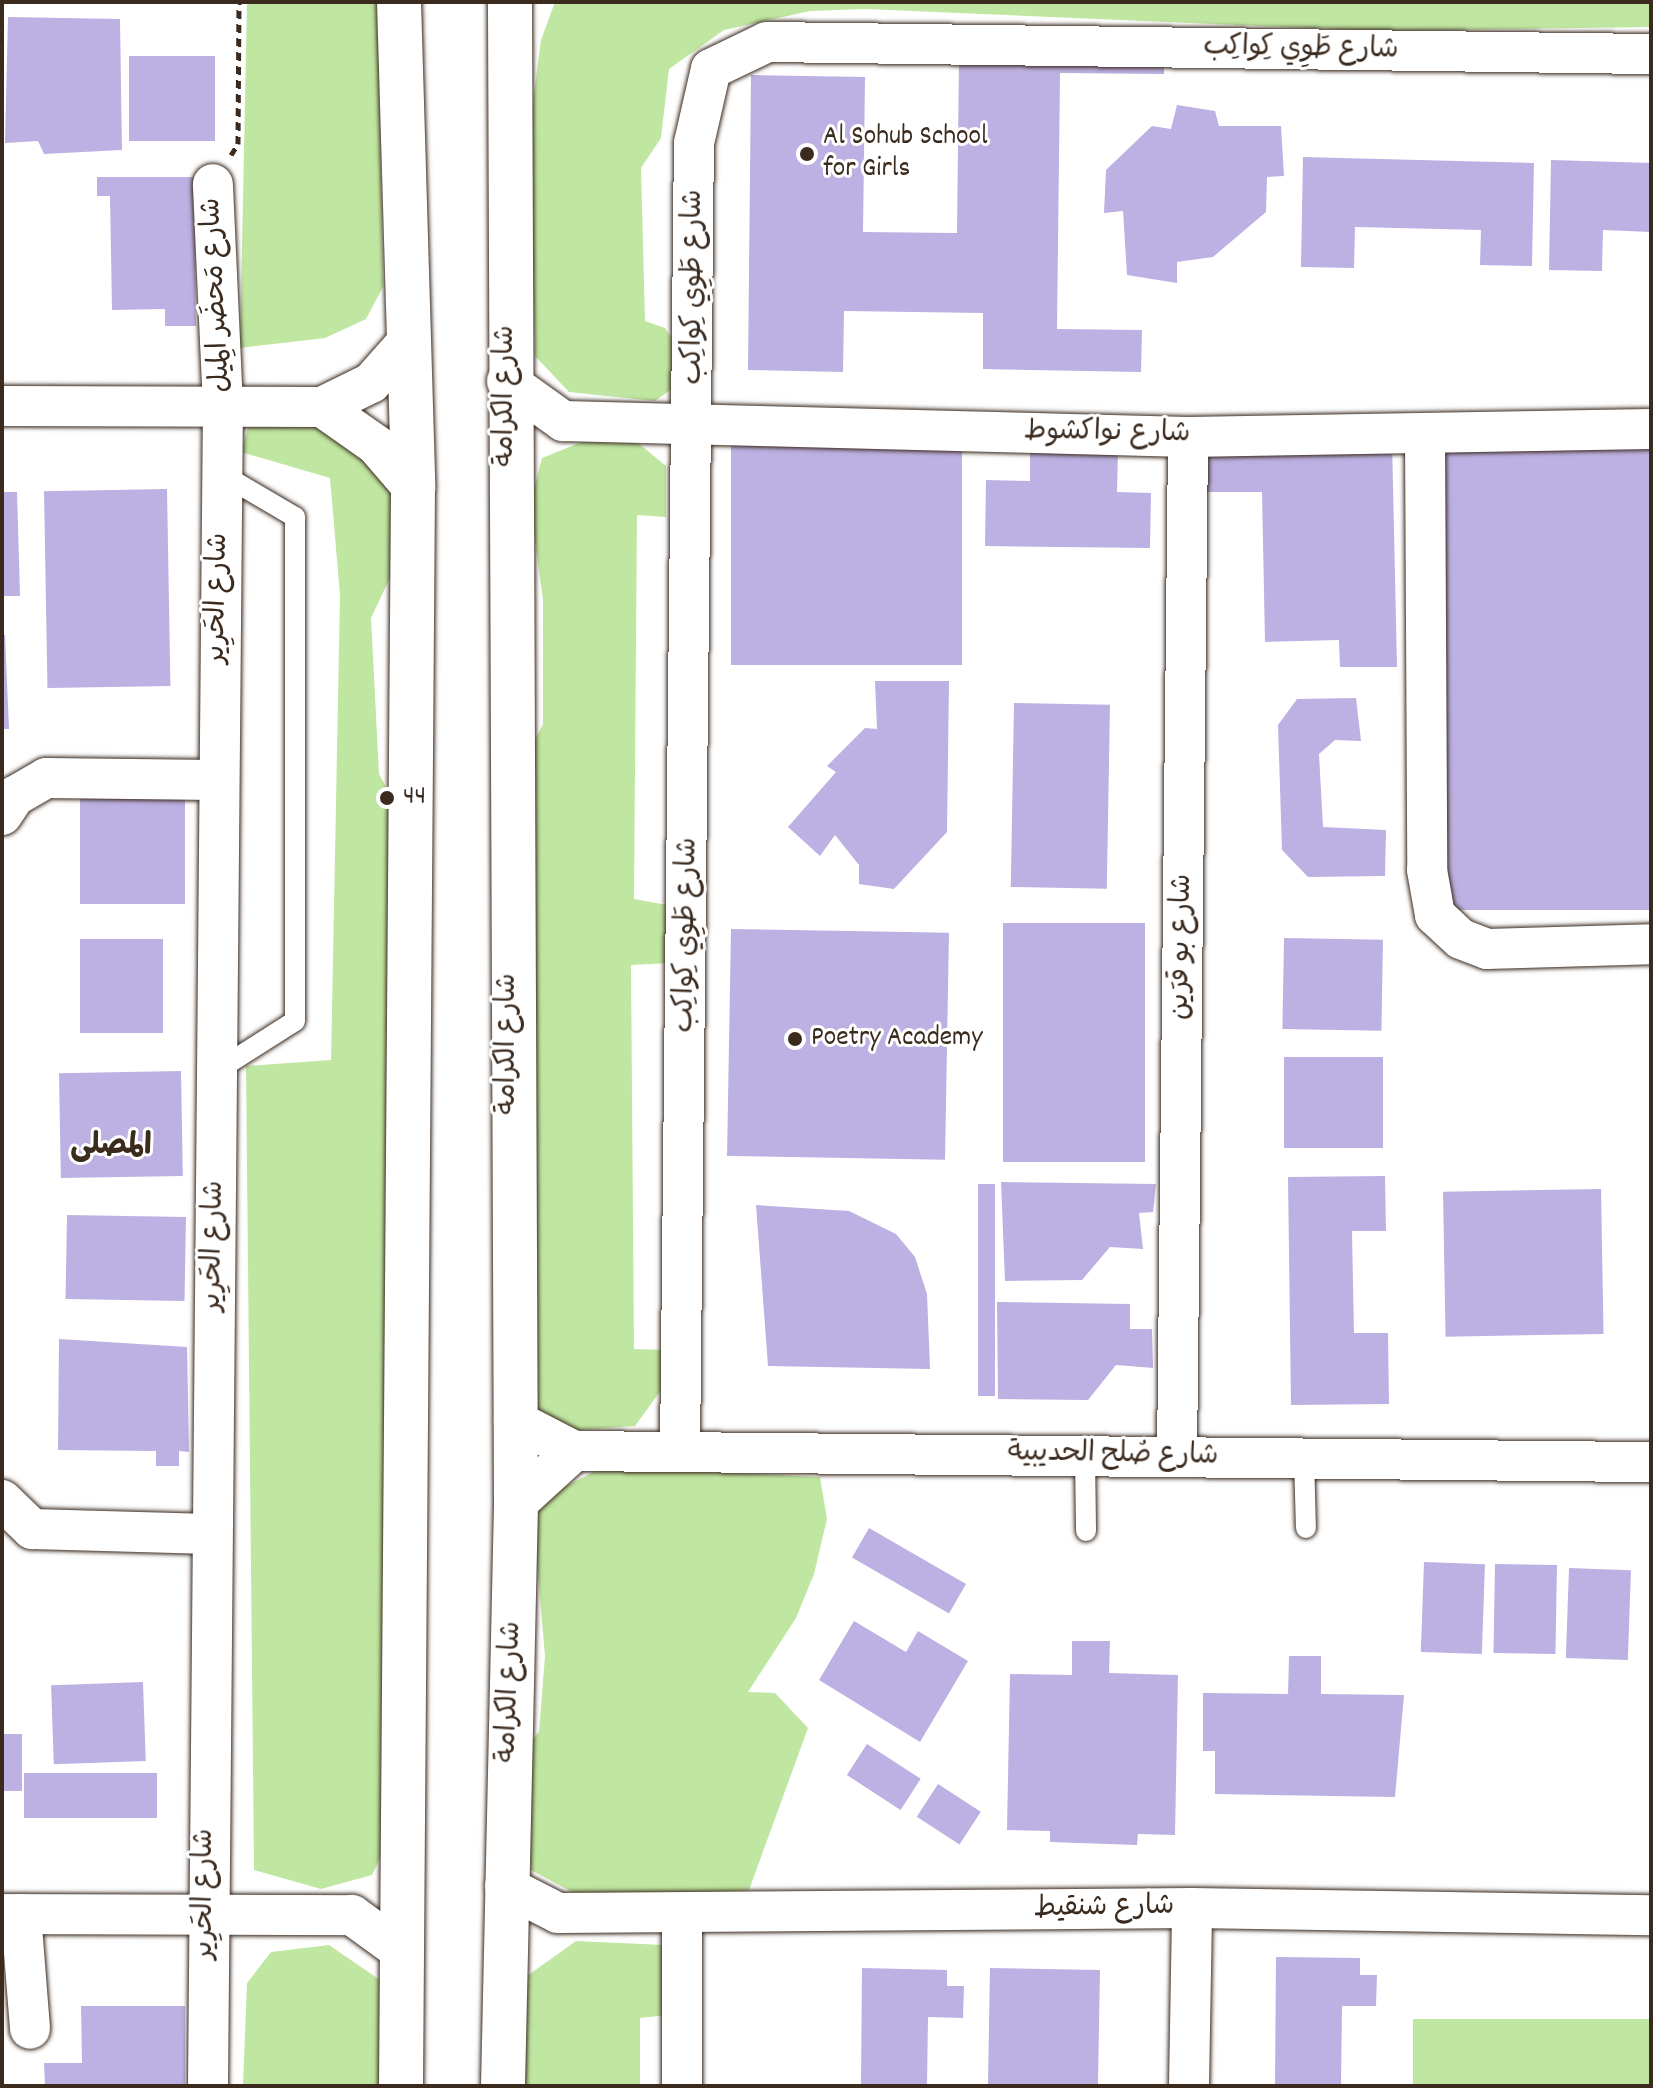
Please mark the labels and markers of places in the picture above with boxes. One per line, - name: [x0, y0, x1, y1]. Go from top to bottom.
- place label: Al Sohub School for Girls: [823, 121, 988, 187]
- marker: Al Sohub School for Girls: [798, 145, 816, 163]
- place label: 44: [403, 781, 426, 815]
- marker: 44: [378, 789, 396, 807]
- place label: Poetry Academy: [811, 1022, 983, 1056]
- marker: Poetry Academy: [786, 1030, 804, 1048]

